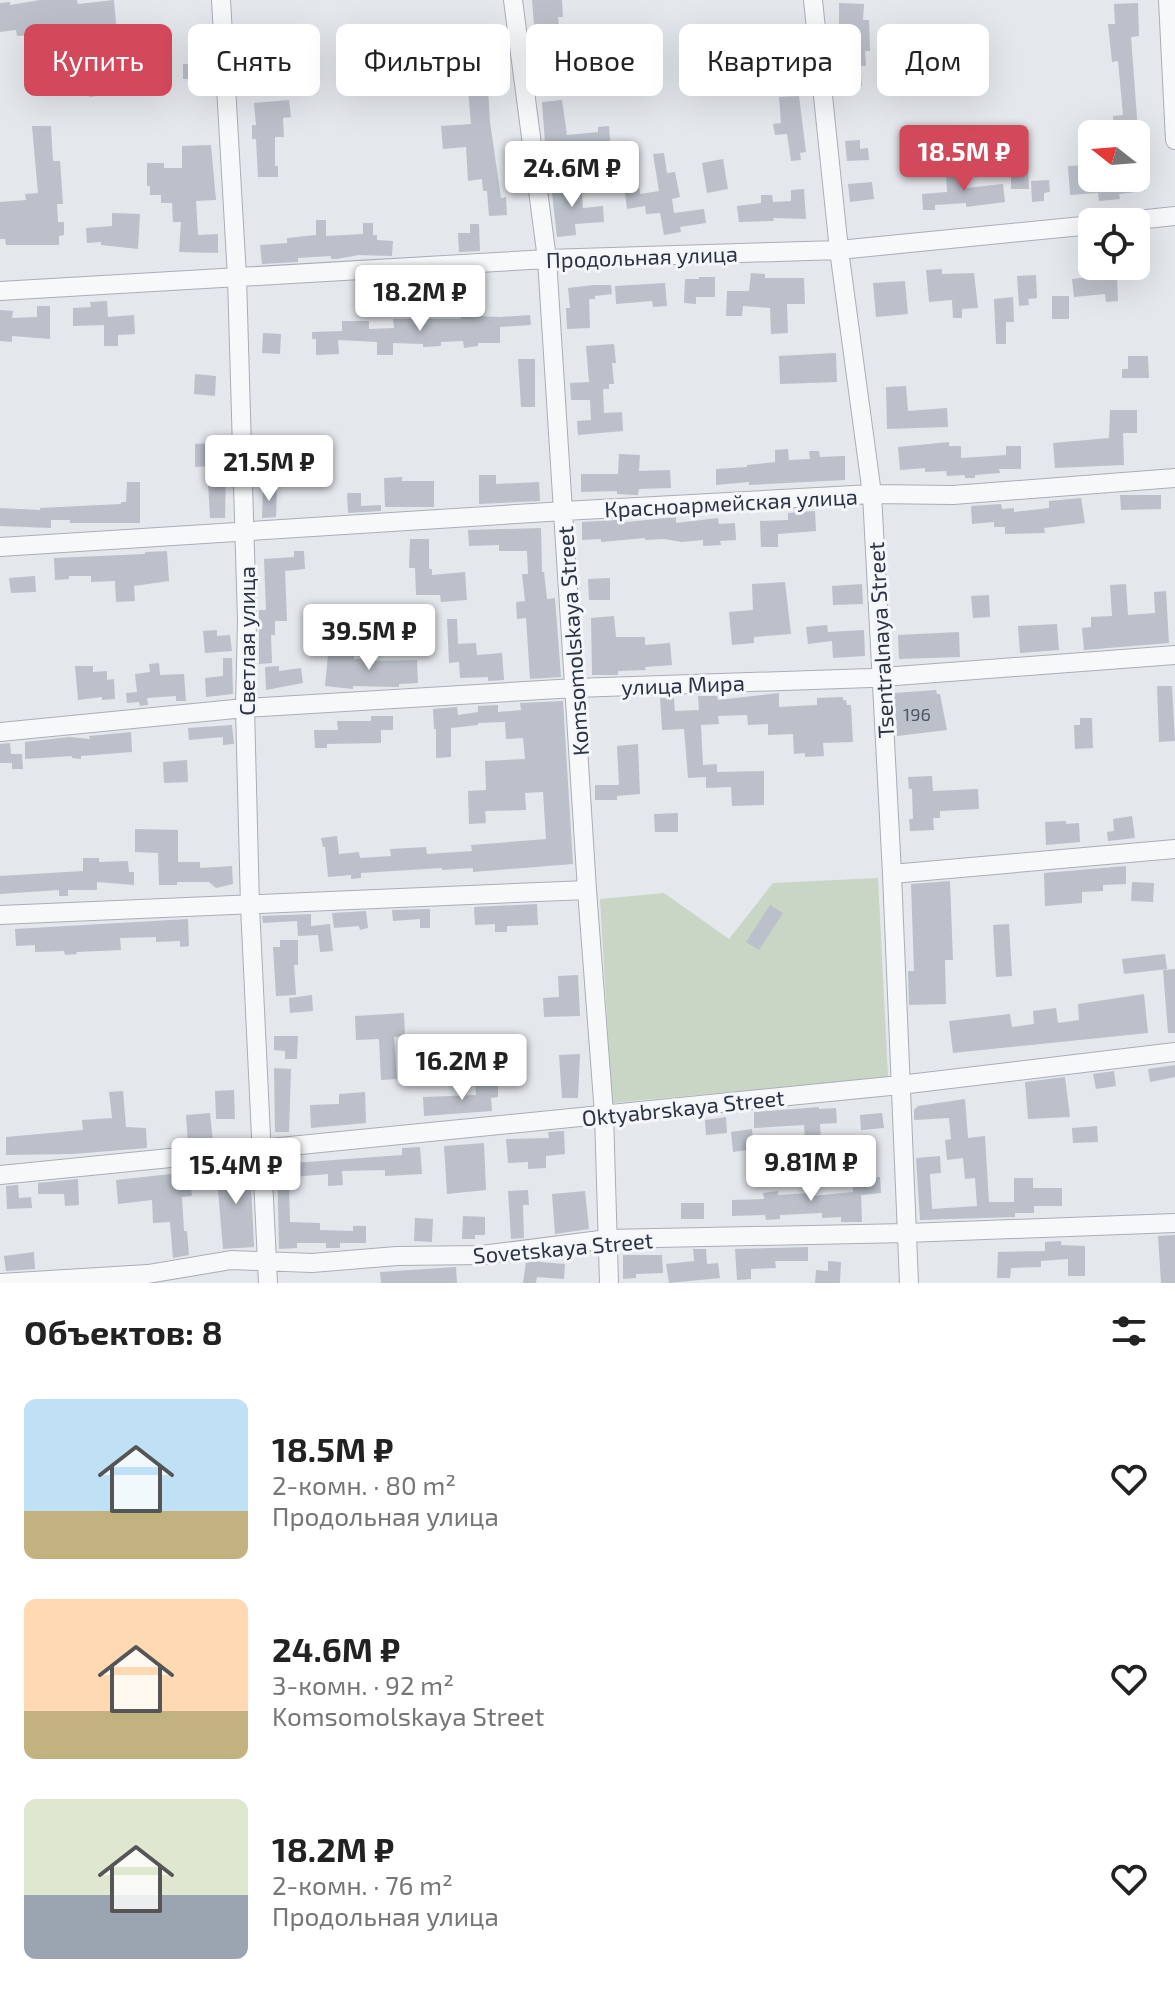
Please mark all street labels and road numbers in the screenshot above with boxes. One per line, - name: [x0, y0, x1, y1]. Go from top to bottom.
- street label: Продольная улица: [546, 240, 738, 273]
- street label: Красноармейская улица: [604, 482, 858, 523]
- street label: Komsomolskaya Street: [551, 525, 593, 757]
- street label: Tsentralnaya Street: [862, 541, 898, 739]
- street label: Светлая улица: [233, 566, 260, 716]
- street label: улица Мира: [621, 669, 745, 700]
- street label: Oktyabrskaya Street: [581, 1083, 785, 1131]
- street label: Sovetskaya Street: [472, 1226, 654, 1268]

